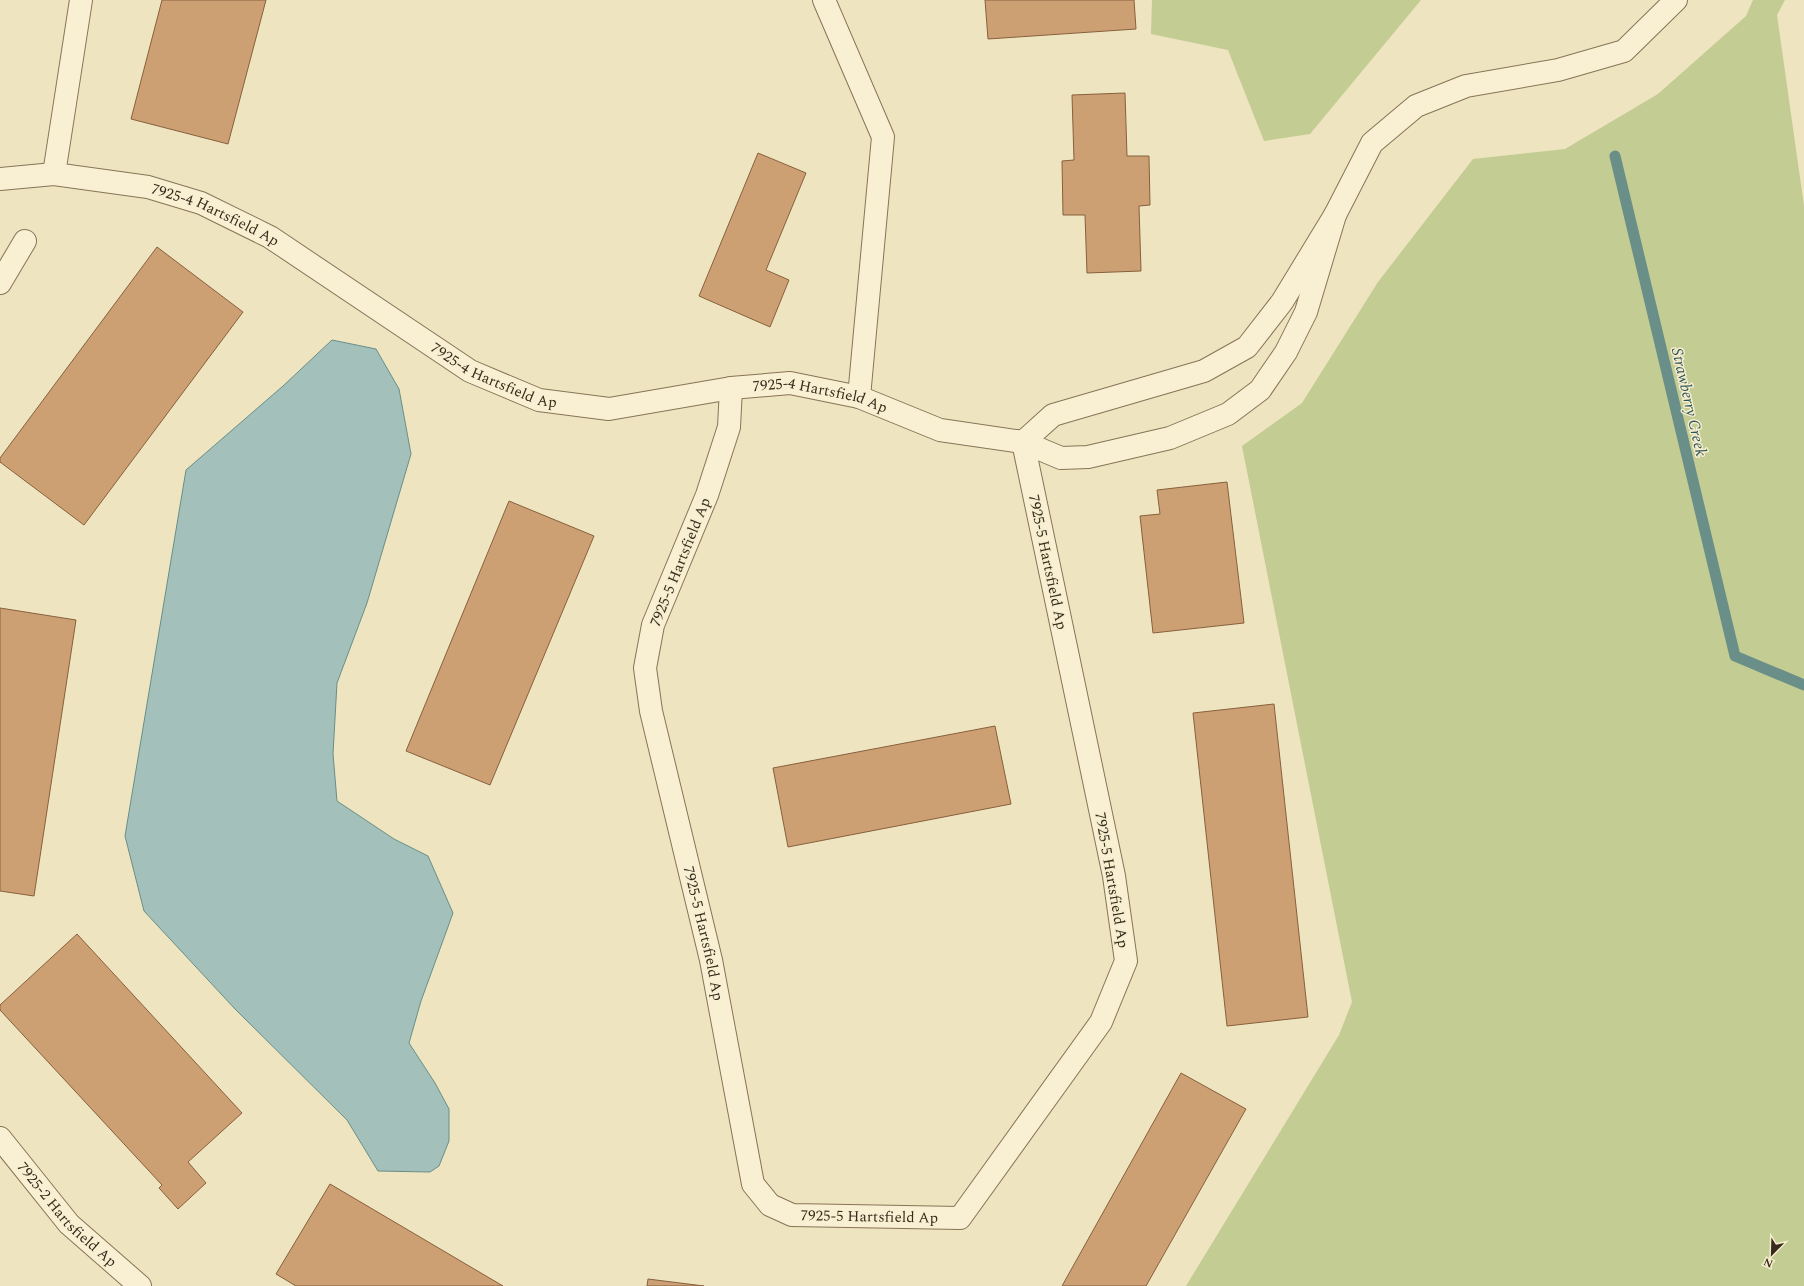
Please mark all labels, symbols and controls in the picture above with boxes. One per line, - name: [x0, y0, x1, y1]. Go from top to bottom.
- street label: 7925-4 Hartsfield Ap: [148, 178, 284, 252]
- street label: 7925-4 Hartsfield Ap: [426, 337, 558, 414]
- water label: Strawberry Creek: [1665, 346, 1713, 459]
- street label: 7925-4 Hartsfield Ap: [752, 372, 891, 419]
- street label: 7925-5 Hartsfield Ap: [1022, 492, 1073, 632]
- street label: 7925-5 Hartsfield Ap: [644, 494, 717, 630]
- street label: 7925-5 Hartsfield Ap: [1088, 810, 1135, 950]
- street label: 7925-5 Hartsfield Ap: [677, 864, 729, 1003]
- street label: 7925-2 Hartsfield Ap: [11, 1157, 122, 1273]
- street label: 7925-5 Hartsfield Ap: [800, 1204, 938, 1230]
- north arrow: [1752, 1234, 1792, 1274]
- text: N: [1761, 1253, 1776, 1272]

